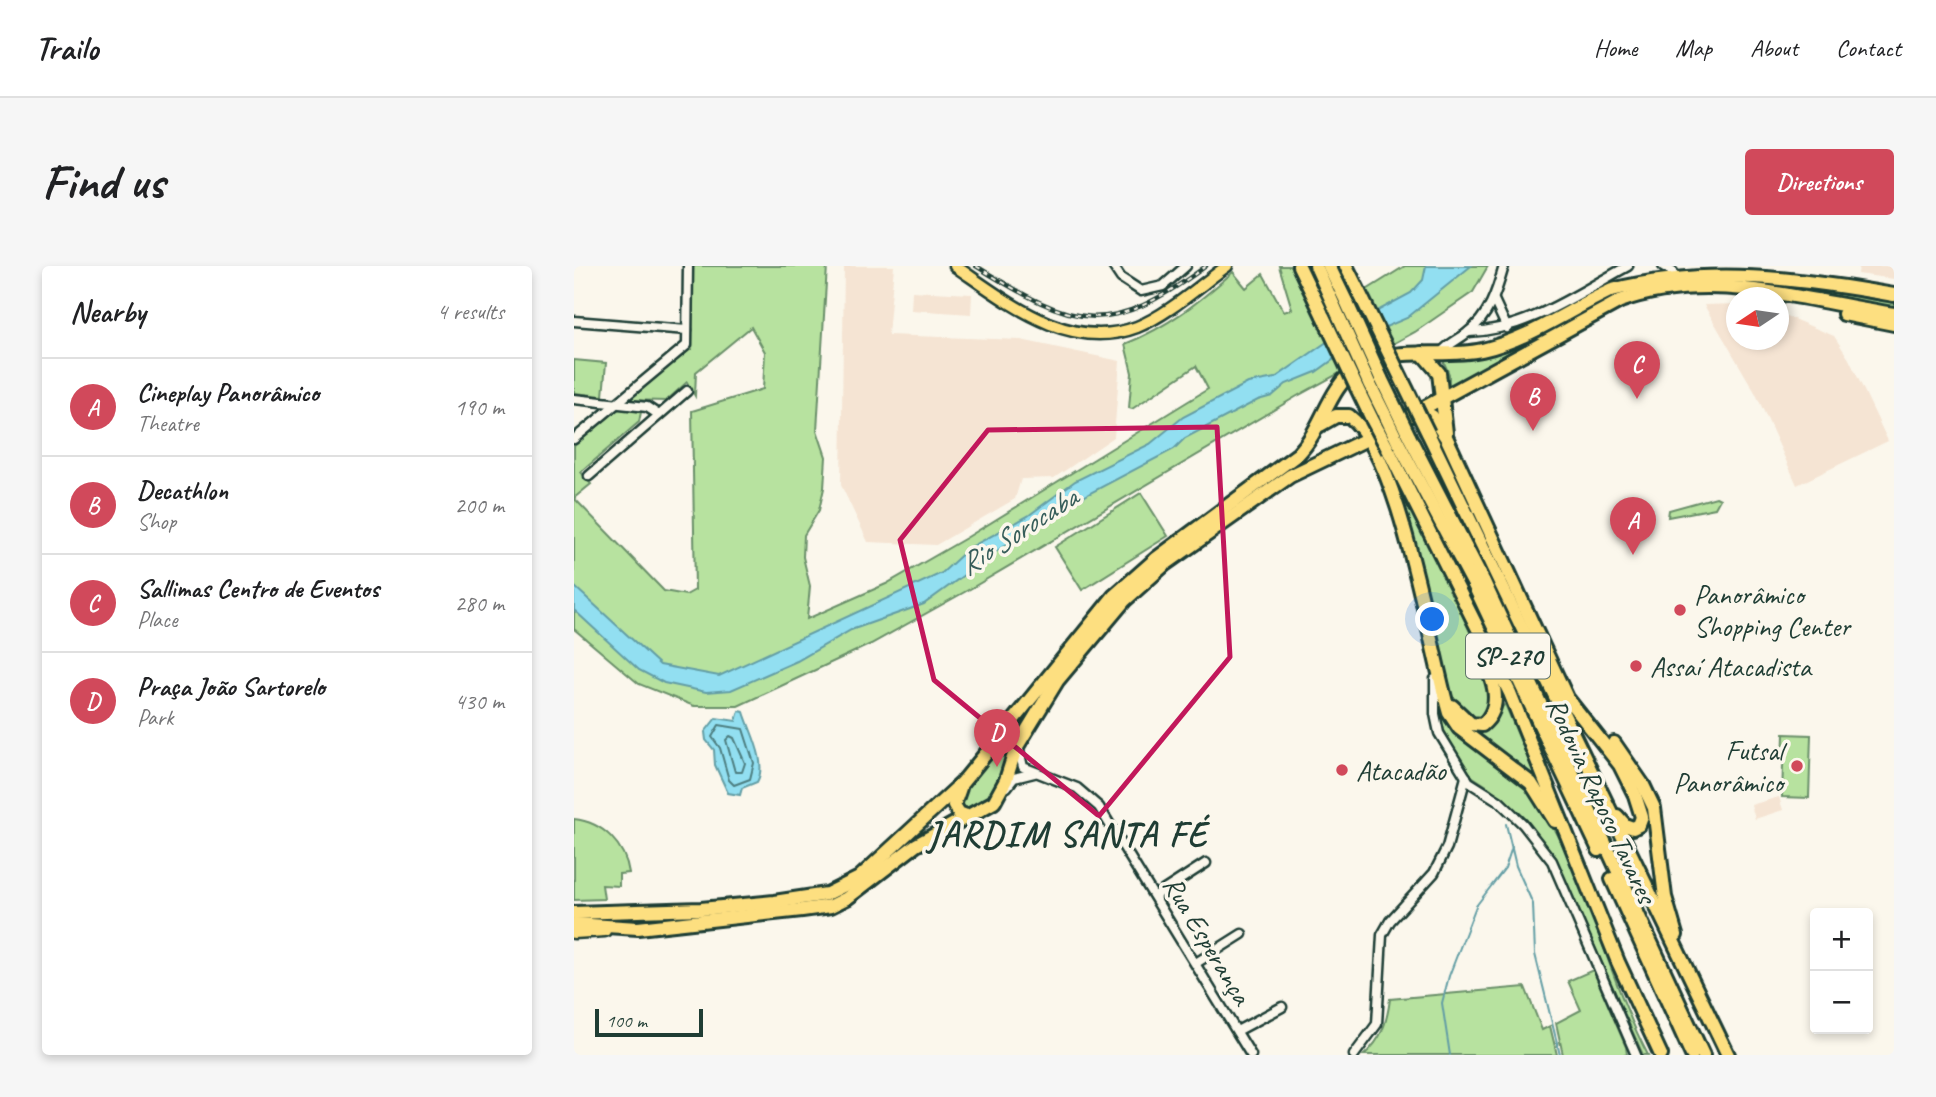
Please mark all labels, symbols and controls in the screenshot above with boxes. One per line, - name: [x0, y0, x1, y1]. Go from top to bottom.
- text: Trailo: [35, 27, 98, 69]
- text: Home: [1594, 33, 1637, 63]
- text: Map: [1675, 33, 1712, 63]
- text: About: [1750, 33, 1798, 63]
- text: Contact: [1836, 33, 1901, 63]
- button: Directions: [1745, 149, 1894, 215]
- text: Find us: [42, 151, 164, 213]
- north arrow: [1726, 287, 1789, 350]
- text: Nearby: [70, 293, 146, 331]
- text: 4 results: [437, 297, 504, 326]
- pin: C: [1614, 341, 1660, 399]
- pin: B: [1510, 373, 1556, 431]
- text: Cineplay Panorâmico: [137, 376, 319, 409]
- text: A: [87, 393, 99, 422]
- text: 190 m: [455, 393, 504, 422]
- text: Theatre: [137, 409, 199, 438]
- text: Decathlon: [137, 474, 228, 507]
- water label: Rio Sorocaba: [951, 477, 1088, 583]
- text: B: [87, 491, 99, 520]
- text: 200 m: [455, 491, 504, 520]
- pin: A: [1610, 497, 1656, 555]
- text: Shop: [137, 507, 176, 536]
- text: Sallimas Centro de Eventos: [137, 572, 379, 605]
- place label: Panorâmico Shopping Center: [1694, 577, 1852, 644]
- text: C: [88, 589, 98, 618]
- text: 280 m: [455, 589, 504, 618]
- your location: [1415, 602, 1449, 636]
- marker: Panorâmico Shopping Center: [1672, 602, 1688, 618]
- text: Place: [137, 605, 177, 634]
- road number: SP-270: [1466, 634, 1550, 678]
- place label: Assaí Atacadista: [1650, 649, 1813, 684]
- marker: Assaí Atacadista: [1628, 658, 1644, 674]
- text: Praça João Sartorelo: [137, 670, 325, 703]
- text: D: [86, 687, 100, 716]
- text: 430 m: [455, 687, 504, 716]
- street label: Rodovia Raposo Tavares: [1539, 692, 1666, 911]
- text: Park: [137, 703, 173, 732]
- pin: D: [974, 709, 1020, 767]
- place label: Futsal Panorâmico: [1673, 733, 1788, 800]
- place label: Atacadão: [1356, 753, 1448, 788]
- marker: Futsal Panorâmico: [1789, 758, 1805, 774]
- marker: Atacadão: [1334, 762, 1350, 778]
- district label: JARDIM SANTA FÉ: [926, 812, 1210, 857]
- street label: Rua Esperança: [1156, 870, 1260, 1012]
- map controls: [1810, 908, 1873, 1034]
- button: +: [1810, 908, 1873, 971]
- button: −: [1810, 971, 1873, 1034]
- scale bar: [595, 1006, 704, 1038]
- text: 100 m: [606, 1009, 647, 1033]

